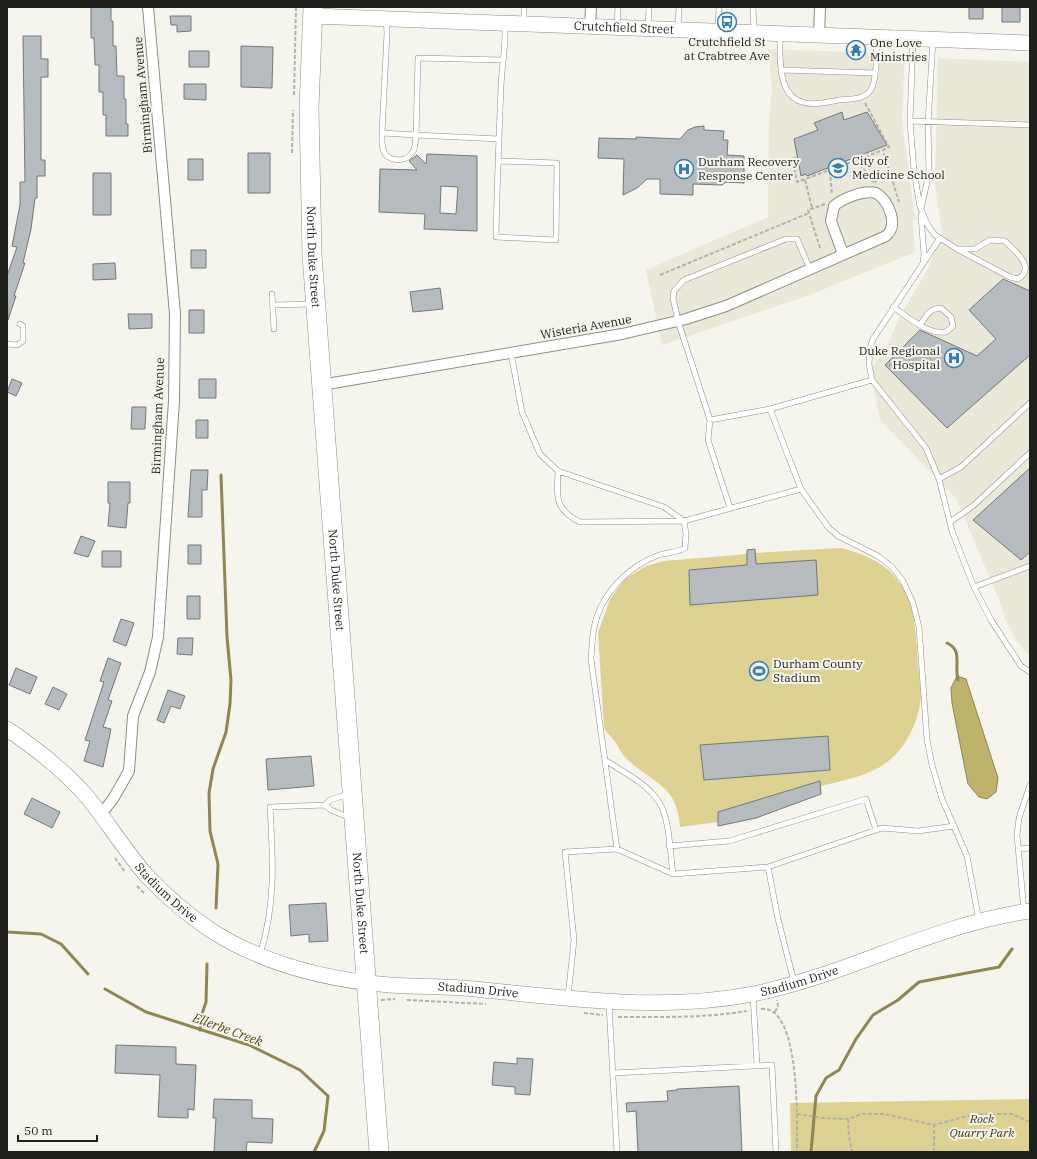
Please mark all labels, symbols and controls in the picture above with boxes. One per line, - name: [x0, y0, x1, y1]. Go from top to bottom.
- bus stop icon: Crutchfield St at Crabtree Ave: [716, 11, 738, 33]
- street label: Crutchfield Street: [574, 18, 674, 37]
- place label: Crutchfield St at Crabtree Ave: [684, 34, 770, 63]
- place label: One Love Ministries: [870, 35, 927, 64]
- street label: Birmingham Avenue: [130, 36, 155, 154]
- temple icon: One Love Ministries: [845, 39, 867, 61]
- place label: City of Medicine School: [852, 153, 945, 182]
- place label: Durham Recovery Response Center: [698, 154, 800, 183]
- school or university icon: City of Medicine School: [827, 157, 849, 179]
- hospital icon: Durham Recovery Response Center: [673, 158, 695, 180]
- street label: North Duke Street: [304, 206, 324, 308]
- street label: Wisteria Avenue: [539, 311, 633, 342]
- place label: Duke Regional Hospital: [859, 343, 940, 372]
- hospital icon: Duke Regional Hospital: [943, 347, 965, 369]
- street label: Birmingham Avenue: [148, 357, 167, 475]
- street label: North Duke Street: [326, 529, 348, 631]
- place label: Durham County Stadium: [773, 656, 863, 685]
- sports icon: Durham County Stadium: [748, 660, 770, 682]
- street label: North Duke Street: [350, 852, 372, 954]
- street label: Stadium Drive: [132, 859, 201, 925]
- street label: Stadium Drive: [759, 962, 840, 999]
- street label: Stadium Drive: [438, 979, 519, 1000]
- water label: Ellerbe Creek: [190, 1009, 265, 1050]
- park label: Rock Quarry Park: [949, 1111, 1015, 1140]
- scale bar: [18, 1117, 97, 1143]
- text: 50 m: [24, 1123, 53, 1138]

